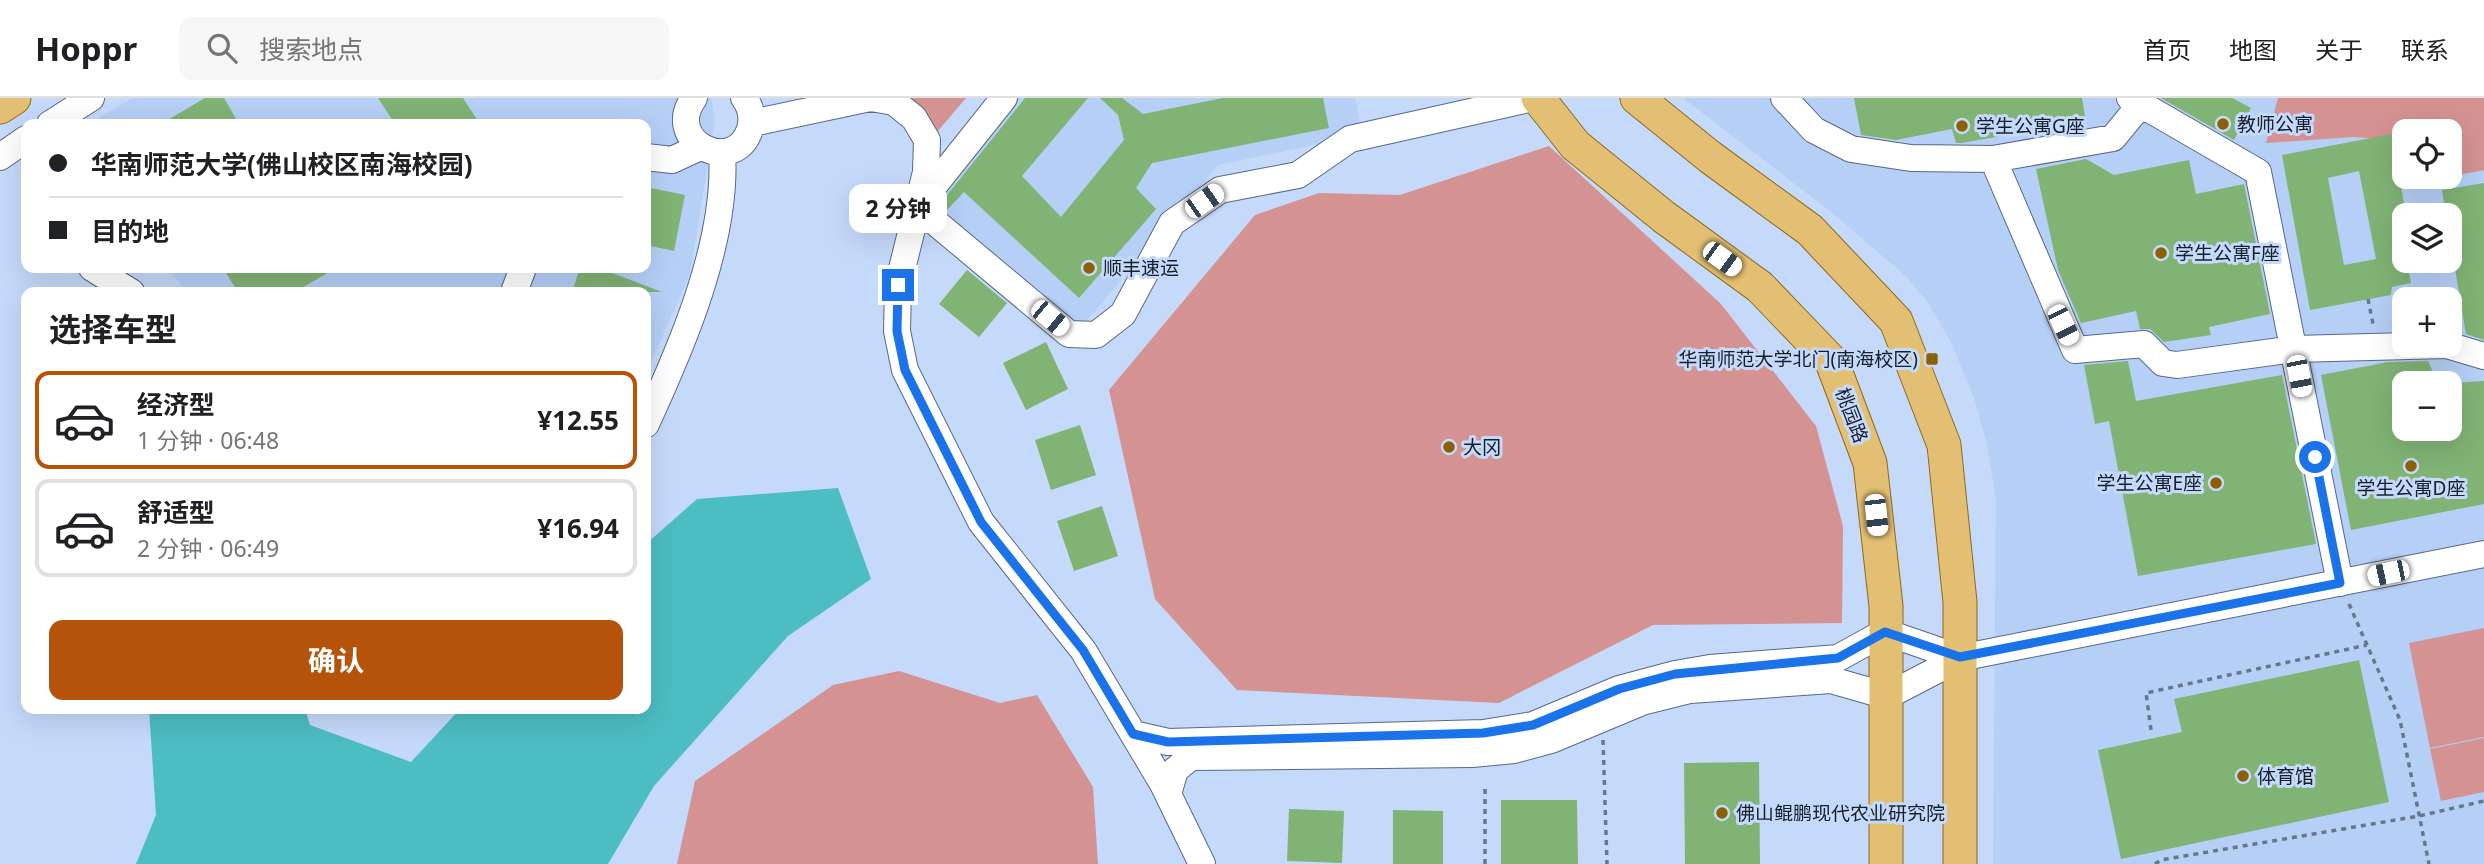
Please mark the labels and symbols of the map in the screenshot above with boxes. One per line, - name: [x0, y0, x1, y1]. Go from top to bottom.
- place label: 教师公寓: [2237, 111, 2313, 137]
- place label: 学生公寓G座: [1976, 113, 2085, 139]
- marker: 教师公寓: [2215, 116, 2231, 132]
- marker: 学生公寓G座: [1954, 118, 1970, 134]
- car: [1181, 180, 1228, 222]
- callout: 2 分钟: [849, 184, 947, 232]
- car: [1699, 238, 1746, 280]
- place label: 学生公寓F座: [2175, 240, 2280, 266]
- marker: 学生公寓F座: [2153, 245, 2169, 261]
- place label: 顺丰速运: [1103, 255, 1179, 281]
- marker: 顺丰速运: [1081, 260, 1097, 276]
- route end: [882, 269, 914, 301]
- car: [1028, 296, 1073, 340]
- car: [2045, 302, 2082, 348]
- place label: 华南师范大学北门(南海校区): [1679, 346, 1918, 372]
- marker: 华南师范大学北门(南海校区): [1924, 351, 1940, 367]
- car: [2285, 353, 2314, 399]
- street label: 桃园路: [1830, 384, 1874, 446]
- place label: 大冈: [1463, 434, 1501, 460]
- marker: 大冈: [1441, 439, 1457, 455]
- route start: [2299, 441, 2331, 473]
- marker: 学生公寓D座: [2403, 458, 2419, 474]
- place label: 学生公寓E座: [2096, 470, 2202, 496]
- marker: 学生公寓E座: [2208, 475, 2224, 491]
- place label: 学生公寓D座: [2357, 475, 2465, 501]
- car: [1864, 493, 1889, 537]
- car: [2366, 558, 2411, 588]
- place label: 体育馆: [2257, 763, 2314, 789]
- marker: 体育馆: [2235, 768, 2251, 784]
- place label: 佛山鲲鹏现代农业研究院: [1736, 800, 1945, 826]
- marker: 佛山鲲鹏现代农业研究院: [1714, 805, 1730, 821]

